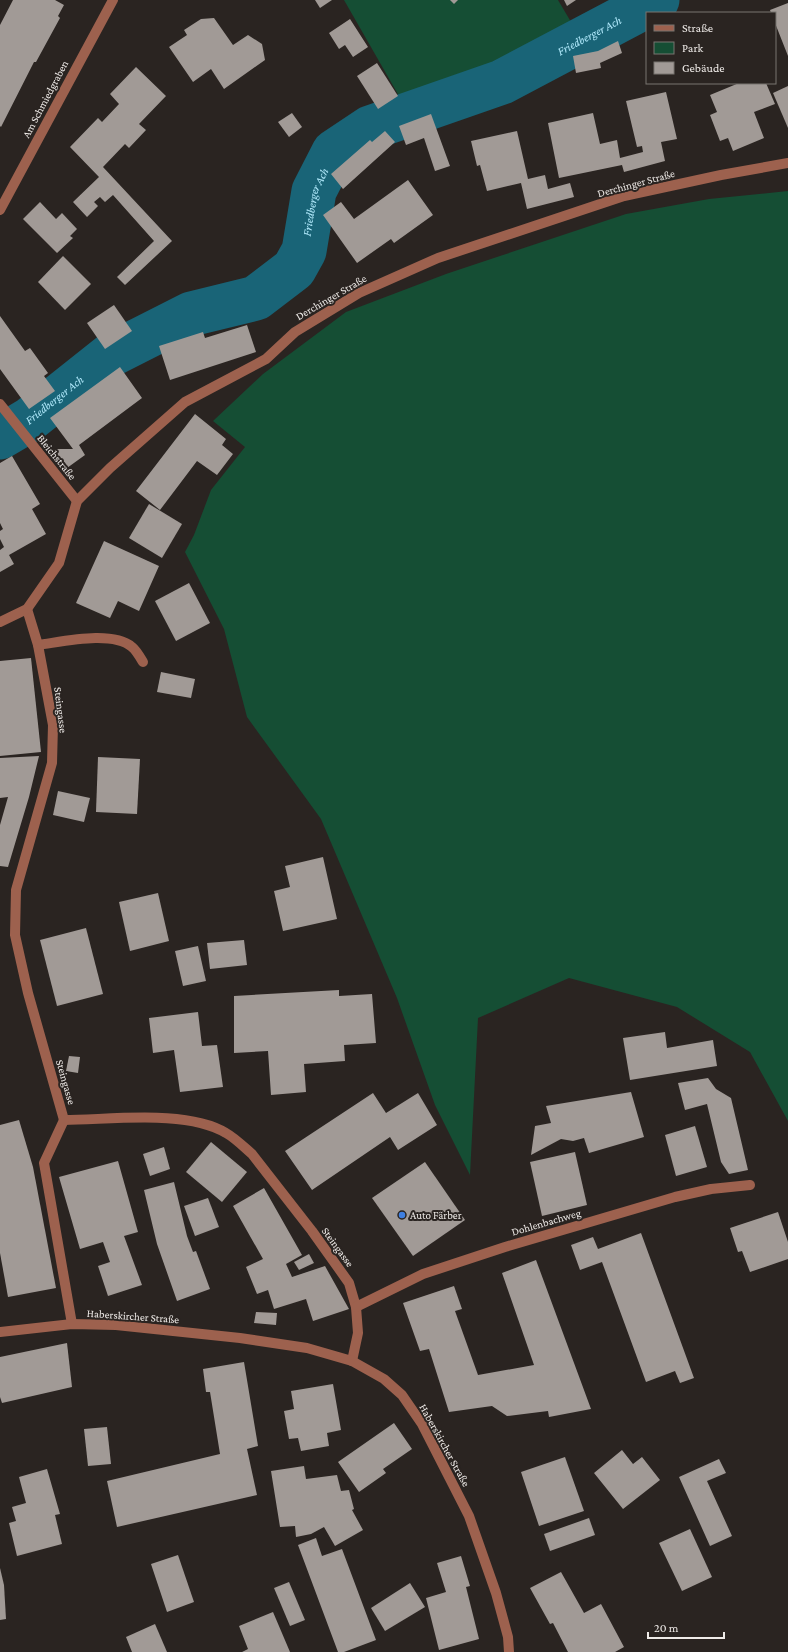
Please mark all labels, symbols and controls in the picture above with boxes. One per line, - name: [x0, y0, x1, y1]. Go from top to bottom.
- legend: [646, 12, 776, 84]
- water label: Friedberger Ach: [555, 13, 624, 58]
- text: Straße: [682, 21, 713, 35]
- text: Park: [682, 41, 704, 55]
- street label: Am Schmiedgraben: [20, 58, 71, 140]
- text: Gebäude: [682, 61, 724, 75]
- water label: Friedberger Ach: [300, 165, 332, 237]
- street label: Derchinger Straße: [596, 167, 676, 200]
- street label: Derchinger Straße: [294, 272, 369, 323]
- water label: Friedberger Ach: [22, 372, 86, 427]
- street label: Bleichstraße: [35, 432, 79, 482]
- street label: Steingasse: [51, 686, 70, 734]
- street label: Steingasse: [53, 1058, 78, 1106]
- street label: Dohlenbachweg: [510, 1206, 583, 1239]
- place label: Auto Färber: [410, 1209, 462, 1221]
- marker: Auto Färber: [397, 1210, 407, 1220]
- street label: Steingasse: [319, 1225, 357, 1270]
- street label: Haberskircher Straße: [86, 1307, 180, 1325]
- street label: Haberskircher Straße: [417, 1402, 473, 1489]
- scale bar: [648, 1614, 724, 1640]
- text: 20 m: [654, 1621, 679, 1635]

